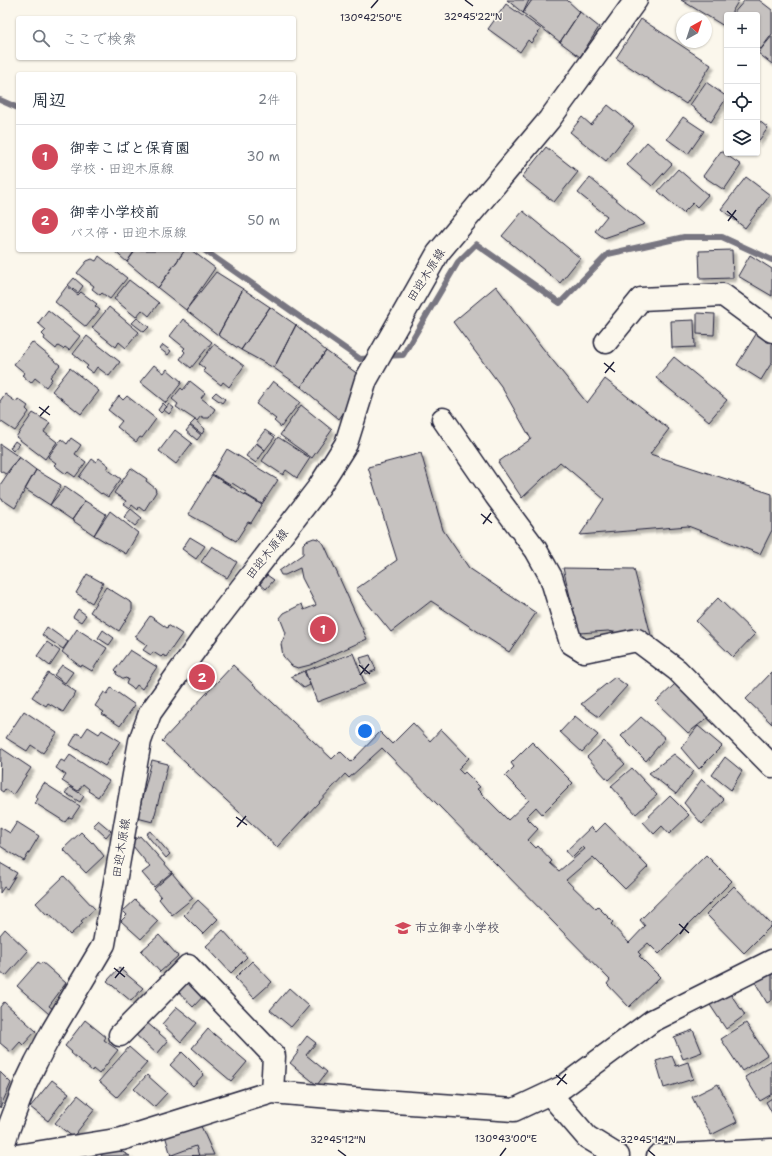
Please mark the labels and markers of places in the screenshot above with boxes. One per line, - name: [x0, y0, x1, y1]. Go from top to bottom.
- pin: 1: [310, 614, 336, 644]
- pin: 2: [189, 662, 215, 692]
- school or university icon: 市立御幸小学校: [394, 919, 412, 937]
- place label: 市立御幸小学校: [415, 920, 499, 936]

